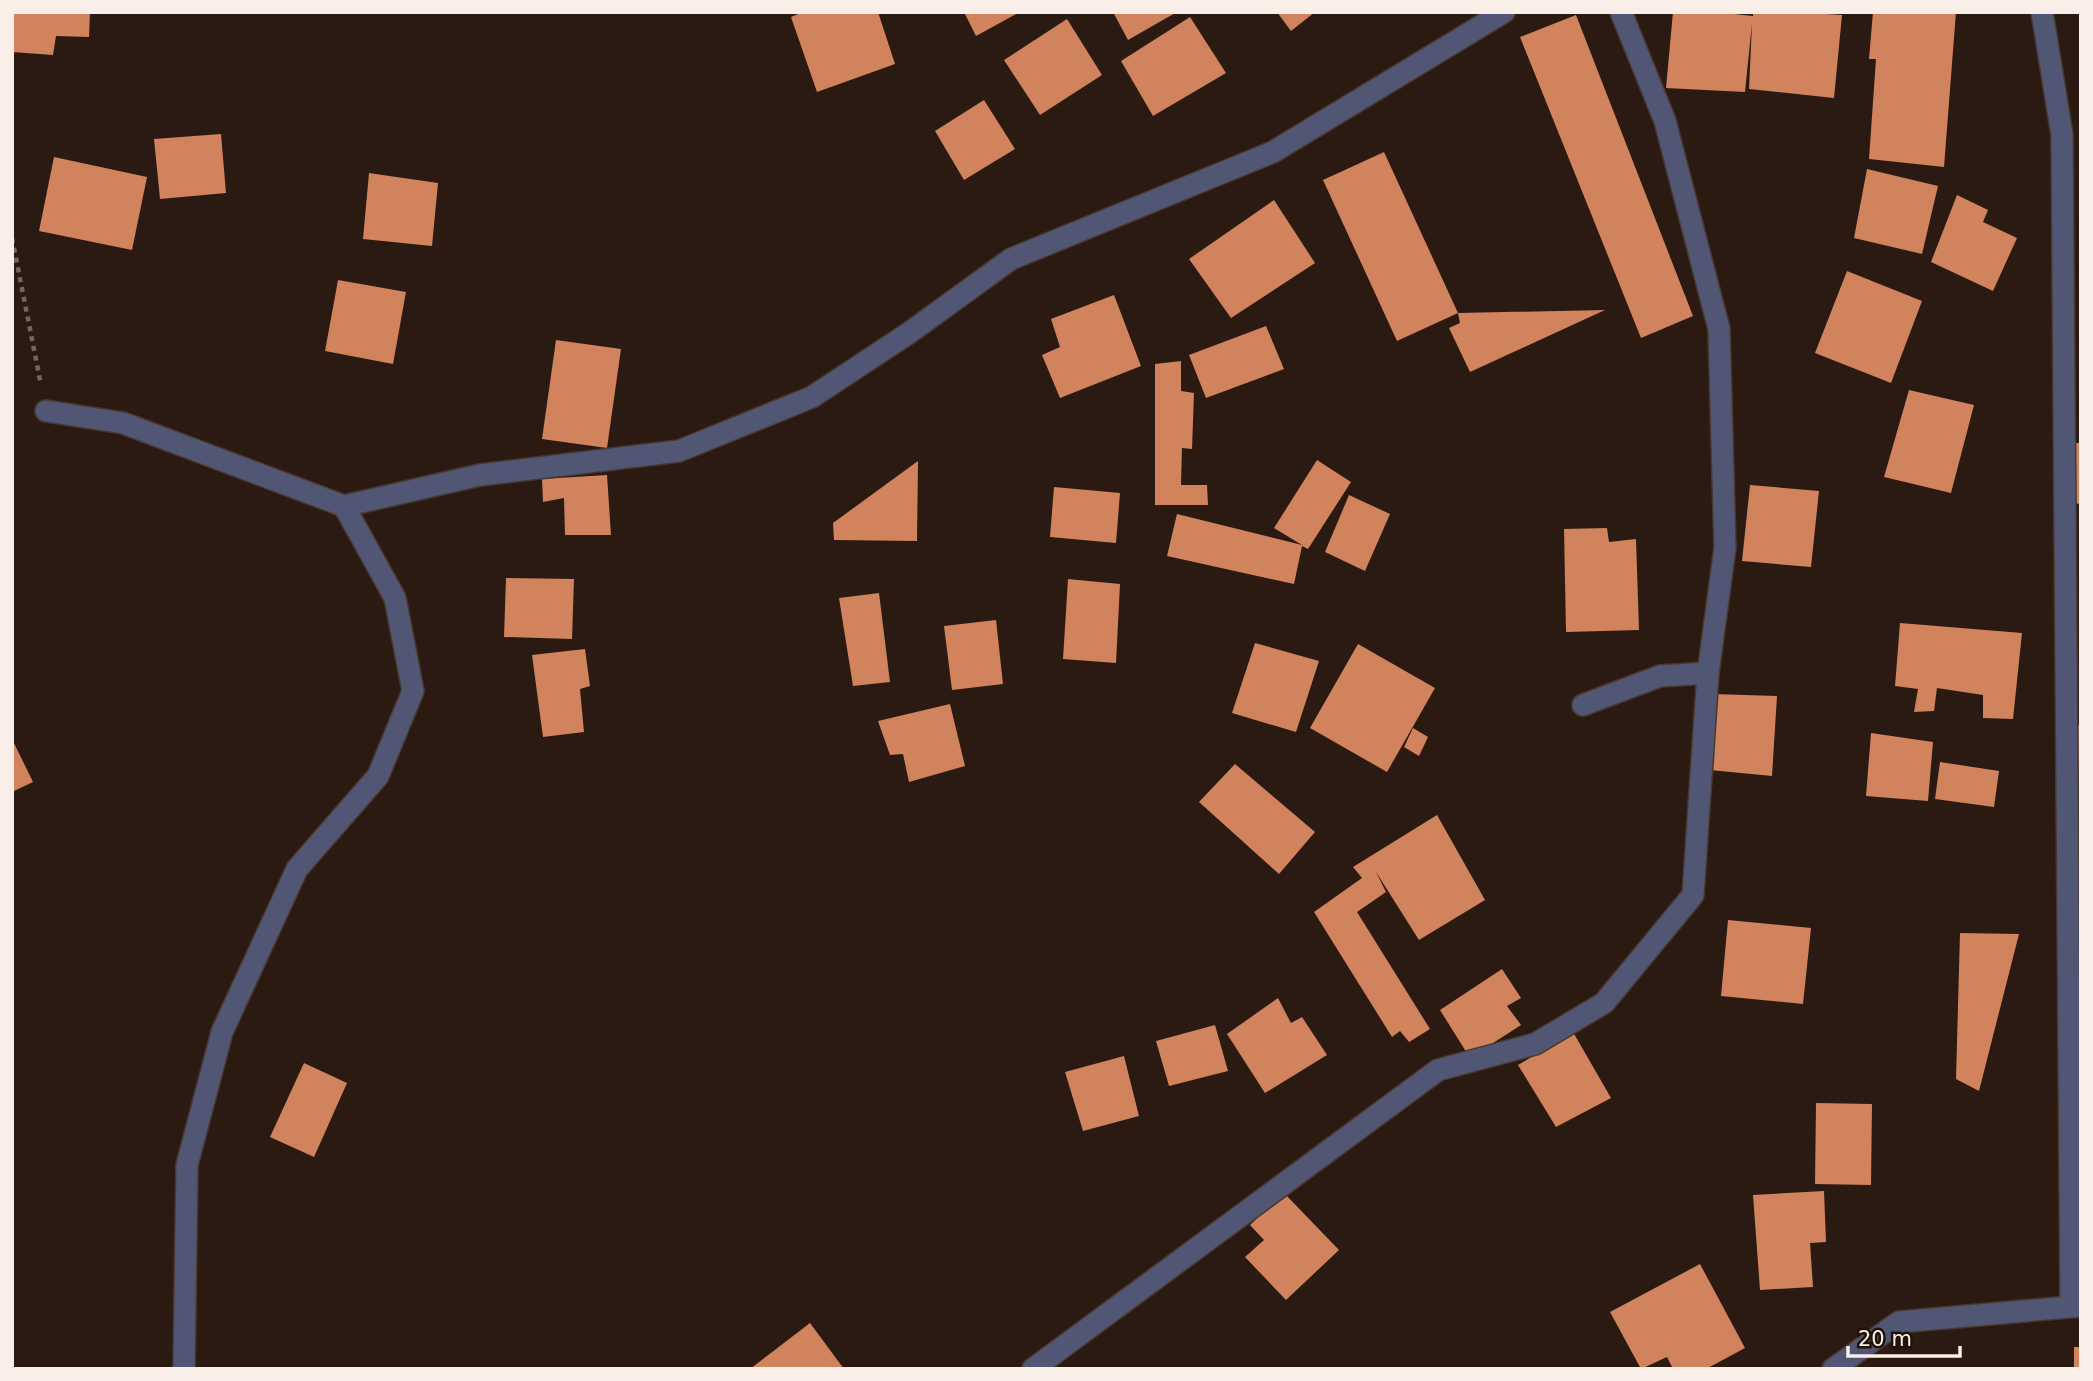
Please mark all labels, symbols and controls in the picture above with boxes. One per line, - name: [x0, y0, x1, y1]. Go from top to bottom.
- scale bar: [1848, 1314, 1960, 1358]
- text: 20 m: [1858, 1327, 1912, 1351]

